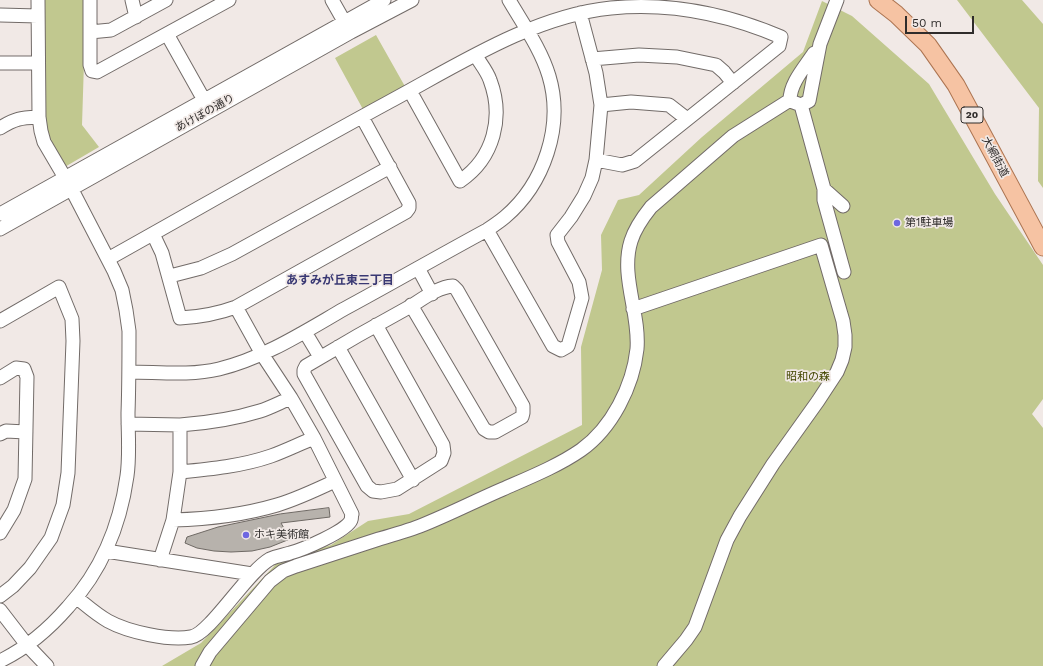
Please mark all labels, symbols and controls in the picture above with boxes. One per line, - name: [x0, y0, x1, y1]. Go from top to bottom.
- scale bar: [907, 8, 976, 34]
- text: 50 m: [912, 16, 942, 30]
- street label: あけぼの通り: [173, 91, 237, 135]
- road number: 20: [961, 107, 983, 123]
- street label: 大網街道: [979, 134, 1011, 180]
- place label: 第1駐車場: [905, 216, 953, 230]
- marker: 第1駐車場: [892, 218, 902, 228]
- district label: あすみが丘東三丁目: [286, 273, 394, 287]
- park label: 昭和の森: [786, 370, 830, 384]
- place label: ホキ美術館: [254, 528, 309, 542]
- marker: ホキ美術館: [241, 530, 251, 540]

